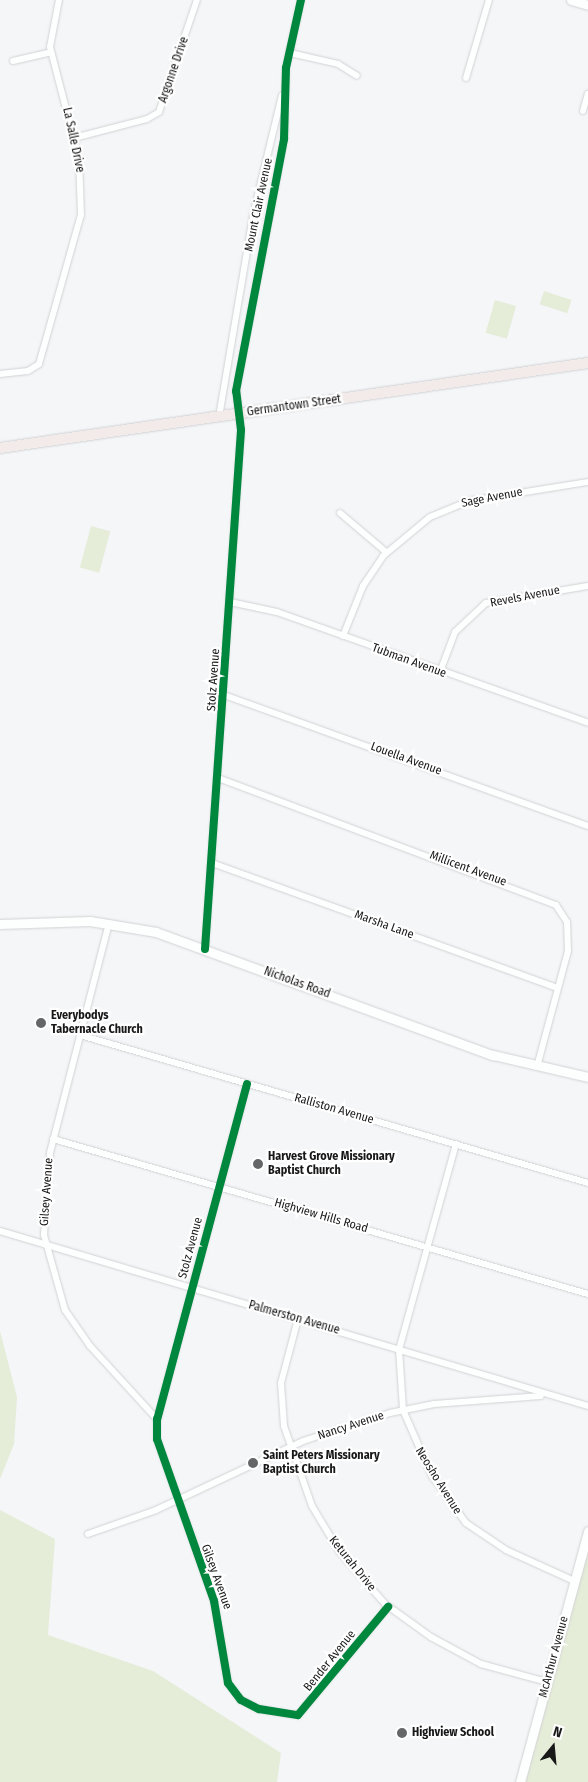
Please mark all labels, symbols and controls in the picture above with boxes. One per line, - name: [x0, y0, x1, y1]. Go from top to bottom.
- street label: Argonne Drive: [156, 35, 192, 105]
- street label: La Salle Drive: [59, 106, 87, 174]
- street label: Mount Clair Avenue: [242, 157, 276, 253]
- street label: Germantown Street: [246, 392, 342, 420]
- street label: Sage Avenue: [460, 485, 524, 511]
- street label: Revels Avenue: [489, 583, 561, 611]
- street label: Tubman Avenue: [370, 641, 448, 681]
- street label: Stolz Avenue: [205, 648, 223, 712]
- street label: Louella Avenue: [368, 739, 444, 779]
- street label: Millicent Avenue: [428, 848, 508, 890]
- street label: Marsha Lane: [352, 908, 416, 942]
- street label: Nicholas Road: [262, 964, 332, 1002]
- place label: Everybodys Tabernacle Church: [51, 1009, 143, 1037]
- marker: Everybodys Tabernacle Church: [35, 1017, 47, 1029]
- street label: Ralliston Avenue: [293, 1091, 375, 1127]
- place label: Harvest Grove Missionary Baptist Church: [268, 1150, 395, 1178]
- street label: Gilsey Avenue: [37, 1157, 57, 1227]
- marker: Harvest Grove Missionary Baptist Church: [252, 1158, 264, 1170]
- street label: Highview Hills Road: [273, 1196, 369, 1236]
- street label: Stolz Avenue: [176, 1216, 206, 1280]
- street label: Palmerston Avenue: [247, 1298, 341, 1338]
- street label: Nancy Avenue: [316, 1409, 386, 1443]
- street label: Neosho Avenue: [412, 1445, 464, 1517]
- place label: Saint Peters Missionary Baptist Church: [263, 1449, 380, 1477]
- marker: Saint Peters Missionary Baptist Church: [247, 1457, 259, 1469]
- street label: Keturah Drive: [325, 1534, 379, 1594]
- street label: Gilsey Avenue: [198, 1542, 234, 1612]
- street label: McArthur Avenue: [536, 1615, 572, 1699]
- street label: Bender Avenue: [301, 1628, 359, 1694]
- north arrow: [528, 1722, 578, 1772]
- text: N: [551, 1723, 564, 1742]
- place label: Highview School: [412, 1726, 494, 1740]
- marker: Highview School: [396, 1727, 408, 1739]

